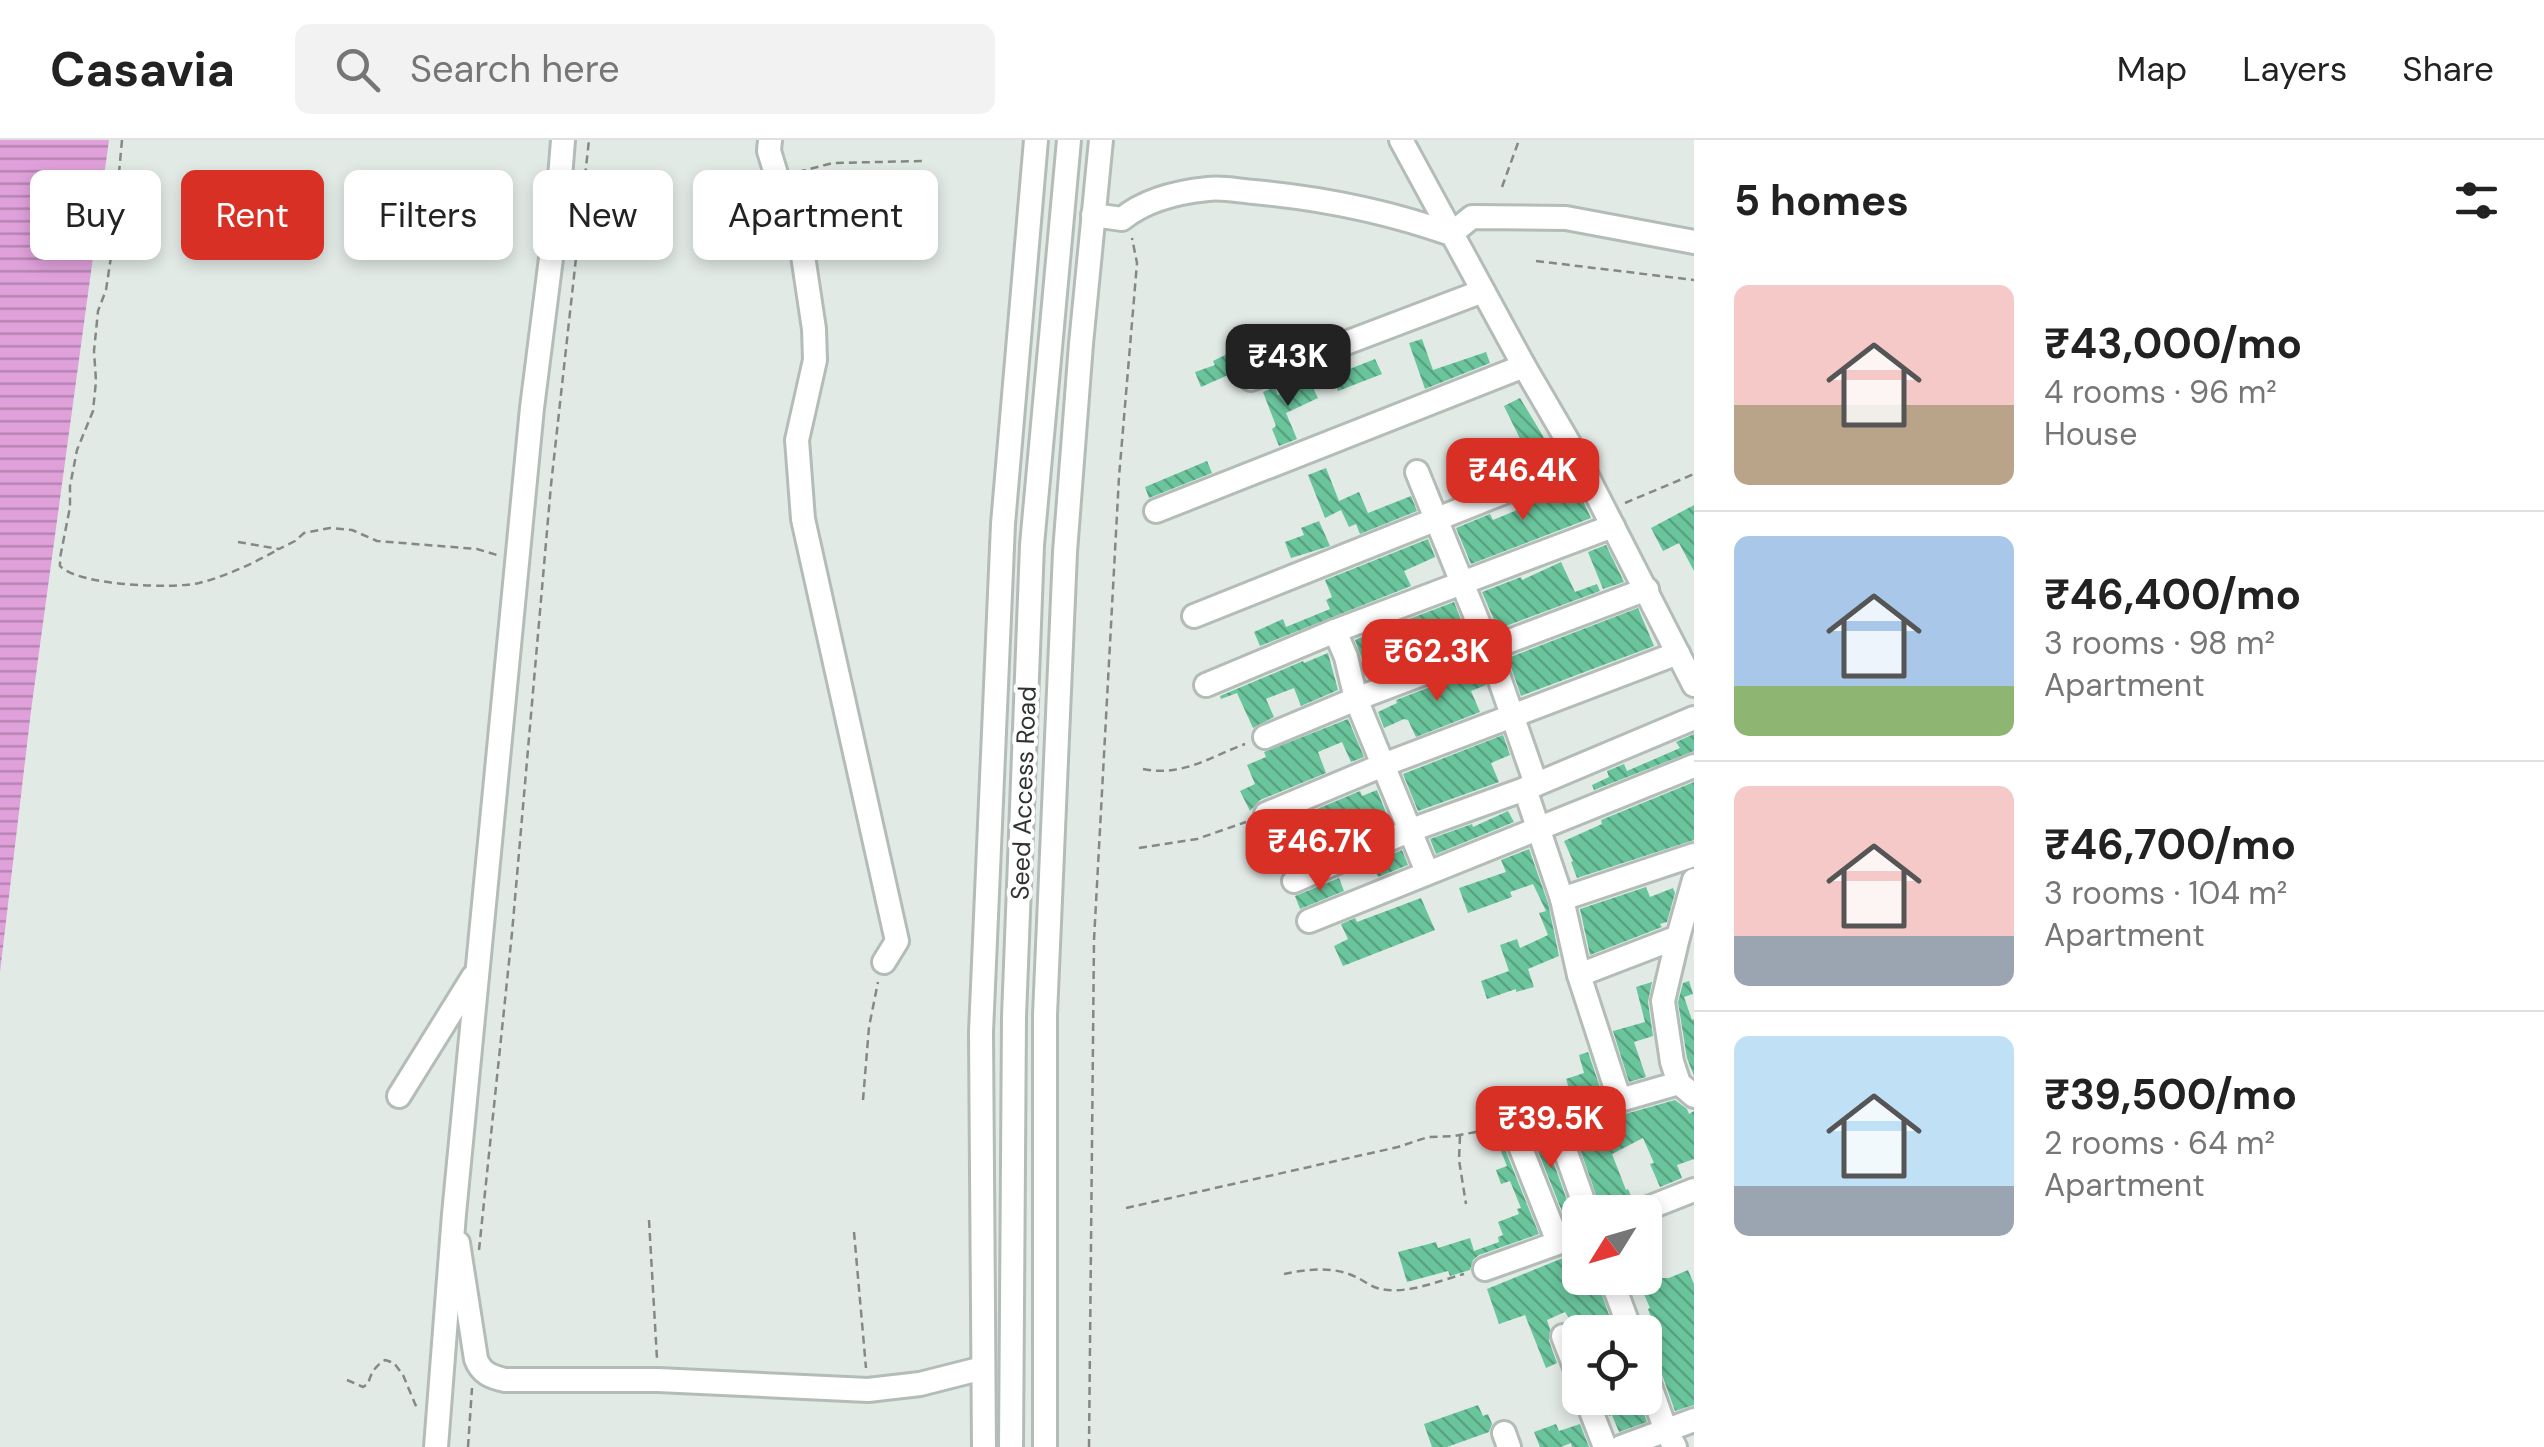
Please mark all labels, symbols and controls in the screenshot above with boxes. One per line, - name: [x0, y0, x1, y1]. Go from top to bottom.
- search box: [295, 24, 995, 114]
- text: Casavia: [50, 38, 235, 101]
- icon: search: [330, 42, 385, 97]
- text: Search here: [410, 44, 620, 94]
- text: Map: [2117, 46, 2187, 92]
- text: Layers: [2242, 46, 2347, 92]
- text: Share: [2402, 46, 2494, 92]
- chip: Buy: [30, 170, 161, 260]
- chip: Rent: [181, 170, 324, 260]
- chip: Filters: [344, 170, 513, 260]
- chip: New: [533, 170, 673, 260]
- chip: Apartment: [693, 170, 938, 260]
- text: 5 homes: [1734, 173, 1909, 228]
- icon: filters: [2449, 173, 2504, 228]
- text: ₹43,000/mo: [2044, 316, 2302, 371]
- pin: ₹43K: [1229, 324, 1347, 409]
- icon: home: [1814, 325, 1934, 445]
- text: ₹43K: [1248, 335, 1328, 377]
- text: 4 rooms · 96 m²: [2044, 371, 2277, 413]
- text: House: [2044, 413, 2137, 455]
- pin: ₹46.4K: [1442, 438, 1604, 523]
- text: ₹46.4K: [1468, 449, 1578, 491]
- text: ₹46,400/mo: [2044, 567, 2301, 622]
- icon: home: [1814, 576, 1934, 696]
- pin: ₹62.3K: [1356, 619, 1518, 704]
- text: 3 rooms · 98 m²: [2044, 622, 2275, 664]
- text: ₹62.3K: [1384, 630, 1490, 672]
- text: Apartment: [2044, 664, 2205, 706]
- street label: Seed Access Road: [1003, 686, 1044, 900]
- pin: ₹46.7K: [1239, 809, 1401, 894]
- text: ₹46,700/mo: [2044, 817, 2296, 872]
- text: ₹46.7K: [1268, 820, 1372, 862]
- icon: home: [1814, 826, 1934, 946]
- text: 3 rooms · 104 m²: [2044, 872, 2287, 914]
- text: Apartment: [2044, 914, 2205, 956]
- text: ₹39,500/mo: [2044, 1067, 2297, 1122]
- icon: home: [1814, 1076, 1934, 1196]
- pin: ₹39.5K: [1470, 1086, 1632, 1171]
- text: ₹39.5K: [1498, 1097, 1604, 1139]
- text: 2 rooms · 64 m²: [2044, 1122, 2275, 1164]
- text: Apartment: [2044, 1164, 2205, 1206]
- north arrow: [1562, 1195, 1662, 1295]
- map controls: [1562, 1195, 1662, 1415]
- button: locate: [1562, 1315, 1662, 1415]

